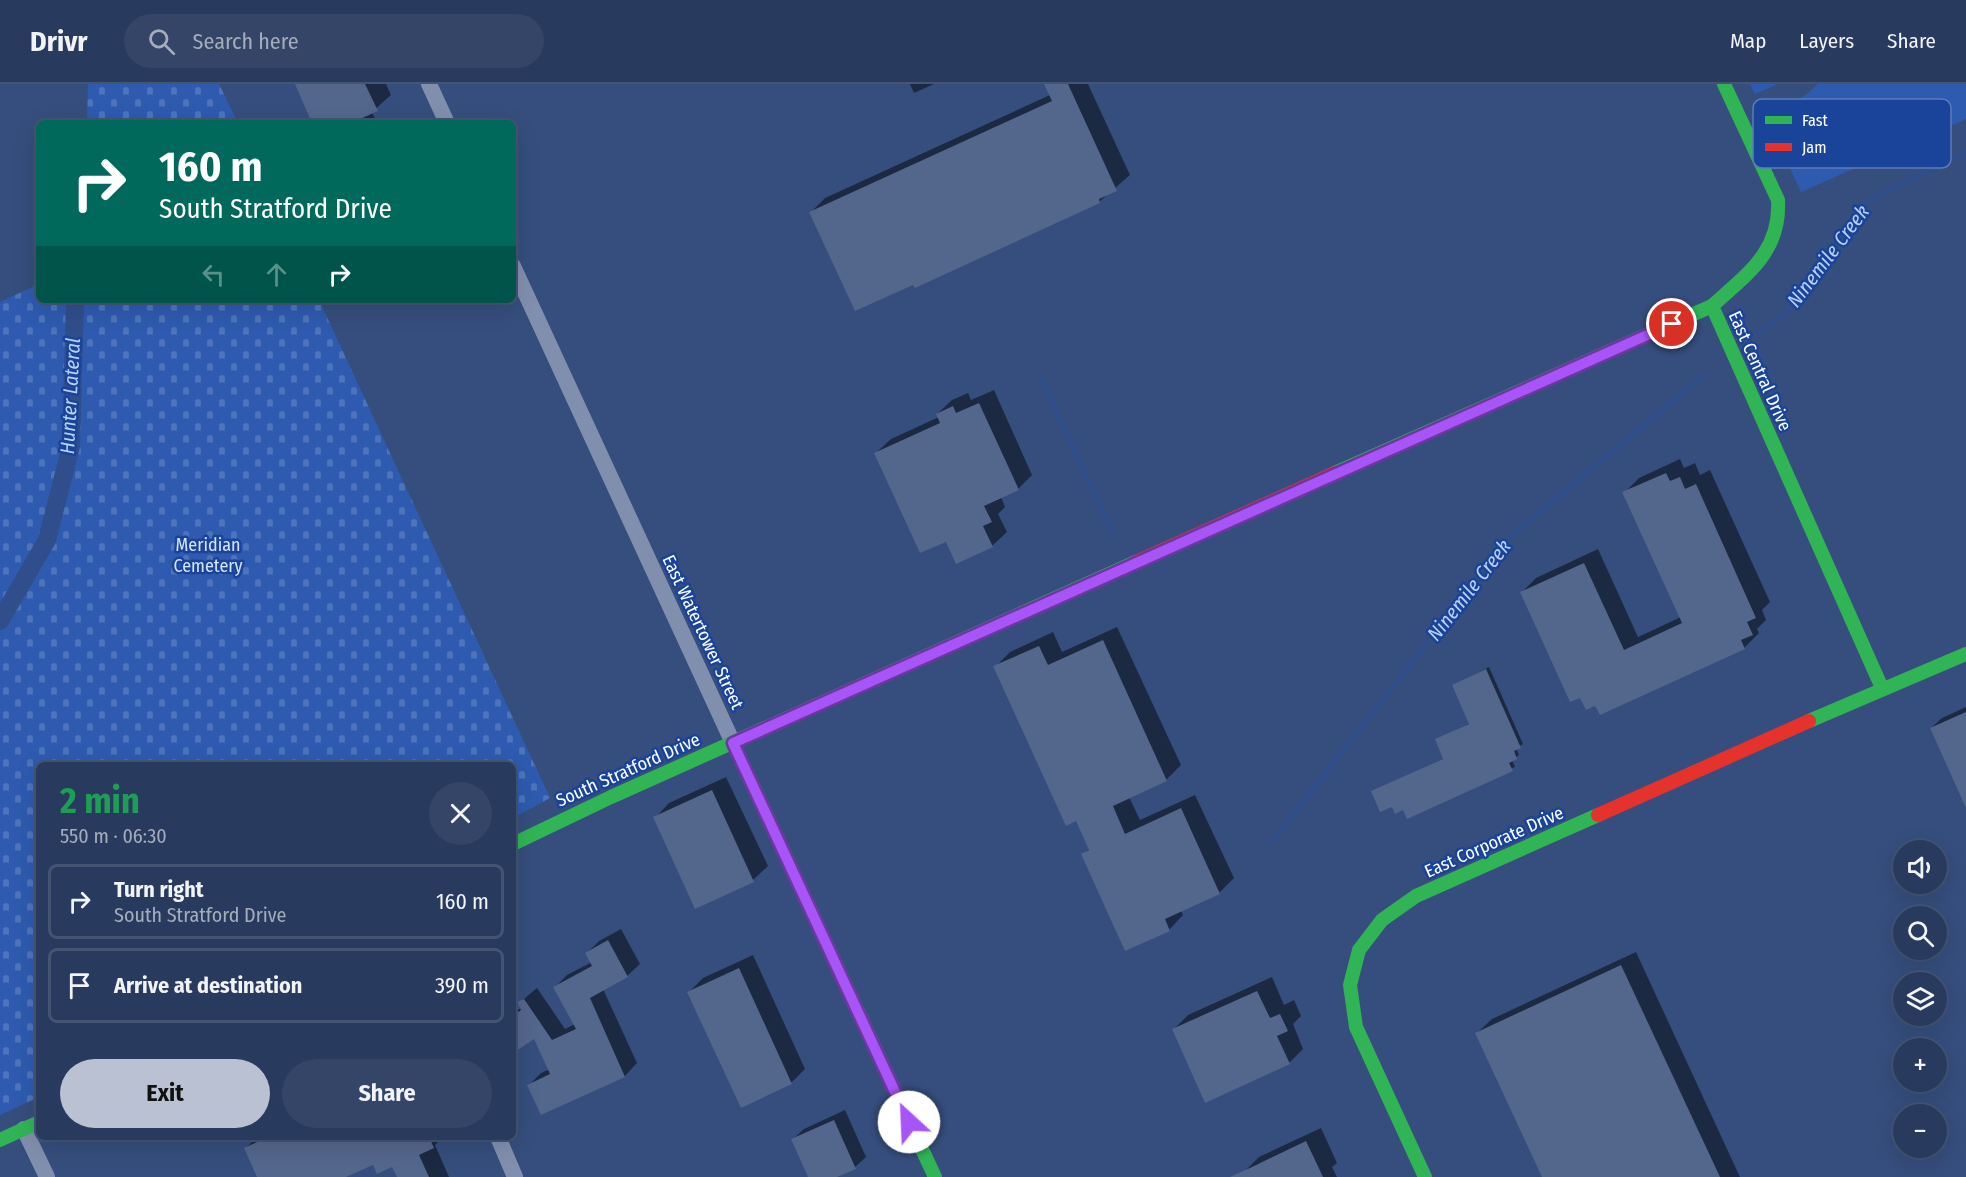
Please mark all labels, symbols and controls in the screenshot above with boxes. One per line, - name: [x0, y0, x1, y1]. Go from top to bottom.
- search box: [124, 14, 544, 68]
- text: Drivr: [30, 25, 88, 58]
- icon: search: [145, 25, 178, 58]
- text: Search here: [193, 28, 299, 55]
- text: Map: [1730, 28, 1766, 54]
- text: Layers: [1799, 28, 1854, 54]
- text: Share: [1887, 28, 1936, 54]
- legend: [1753, 99, 1951, 168]
- text: Fast: [1802, 111, 1829, 130]
- text: Jam: [1802, 138, 1827, 157]
- text: 160 m: [159, 142, 262, 192]
- icon: right: [60, 144, 138, 222]
- text: South Stratford Drive: [159, 193, 392, 225]
- water label: Ninemile Creek: [1782, 200, 1874, 312]
- icon: left: [197, 258, 230, 291]
- icon: ahead: [260, 258, 293, 291]
- icon: right: [323, 258, 356, 291]
- pin: [1646, 298, 1697, 349]
- icon: arrive: [1655, 307, 1688, 340]
- street label: East Central Drive: [1724, 307, 1796, 435]
- water label: Hunter Lateral: [55, 337, 85, 455]
- park label: Meridian Cemetery: [173, 534, 243, 577]
- water label: Ninemile Creek: [1422, 535, 1516, 645]
- street label: East Watertower Street: [658, 551, 748, 713]
- street label: South Stratford Drive: [553, 728, 703, 812]
- text: 2 min: [60, 779, 140, 823]
- button: close: [429, 782, 492, 845]
- street label: East Corporate Drive: [1421, 801, 1567, 882]
- text: 550 m · 06:30: [60, 824, 167, 848]
- map controls: [1893, 840, 1947, 1158]
- button: sound: [1893, 840, 1947, 894]
- text: Turn right: [114, 876, 203, 903]
- icon: right: [63, 885, 96, 918]
- text: 160 m: [436, 888, 489, 915]
- text: South Stratford Drive: [114, 903, 286, 927]
- button: search: [1893, 906, 1947, 960]
- icon: arrive: [63, 969, 96, 1002]
- text: Arrive at destination: [114, 972, 302, 999]
- text: 390 m: [435, 972, 489, 999]
- button: layers: [1893, 972, 1947, 1026]
- button: +: [1893, 1038, 1947, 1092]
- button: Exit: [60, 1059, 270, 1128]
- button: Share: [282, 1059, 492, 1128]
- position arrow: [877, 1090, 941, 1154]
- button: −: [1893, 1104, 1947, 1158]

